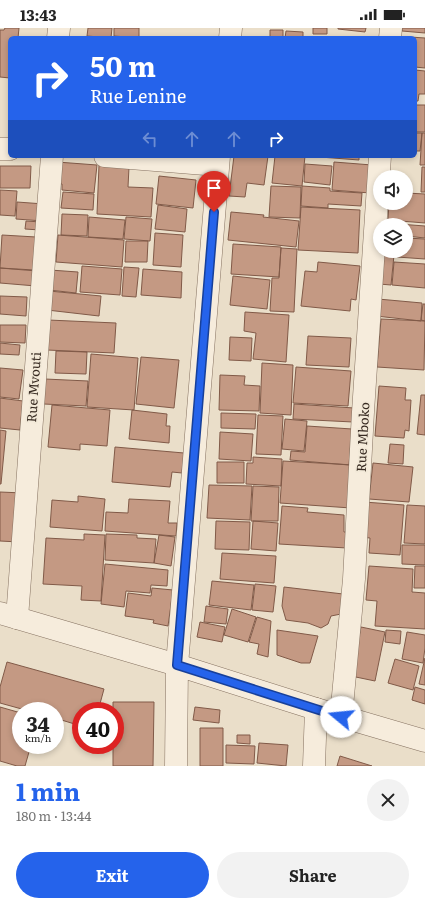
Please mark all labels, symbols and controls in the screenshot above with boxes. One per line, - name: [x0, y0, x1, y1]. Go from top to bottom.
- text: 13:43: [20, 3, 57, 26]
- text: 50 m: [90, 44, 156, 86]
- icon: right: [24, 52, 76, 104]
- text: Rue Lenine: [90, 82, 186, 109]
- icon: left: [139, 128, 161, 150]
- icon: ahead: [181, 128, 203, 150]
- icon: ahead: [223, 128, 245, 150]
- icon: right: [265, 128, 287, 150]
- map controls: [373, 170, 413, 258]
- button: sound: [373, 170, 413, 210]
- pin: [197, 171, 231, 212]
- icon: arrive: [203, 177, 225, 199]
- button: layers: [373, 218, 413, 258]
- street label: Rue Mvouti: [21, 350, 45, 423]
- street label: Rue Mboko: [351, 401, 373, 472]
- position arrow: [320, 696, 362, 738]
- speed limit sign: 40: [72, 702, 124, 754]
- text: 34: [26, 708, 50, 738]
- text: km/h: [25, 730, 51, 745]
- text: 1 min: [16, 773, 80, 808]
- button: close: [367, 779, 409, 821]
- text: 180 m · 13:44: [16, 806, 91, 825]
- button: Exit: [16, 852, 209, 898]
- button: Share: [217, 852, 409, 898]

